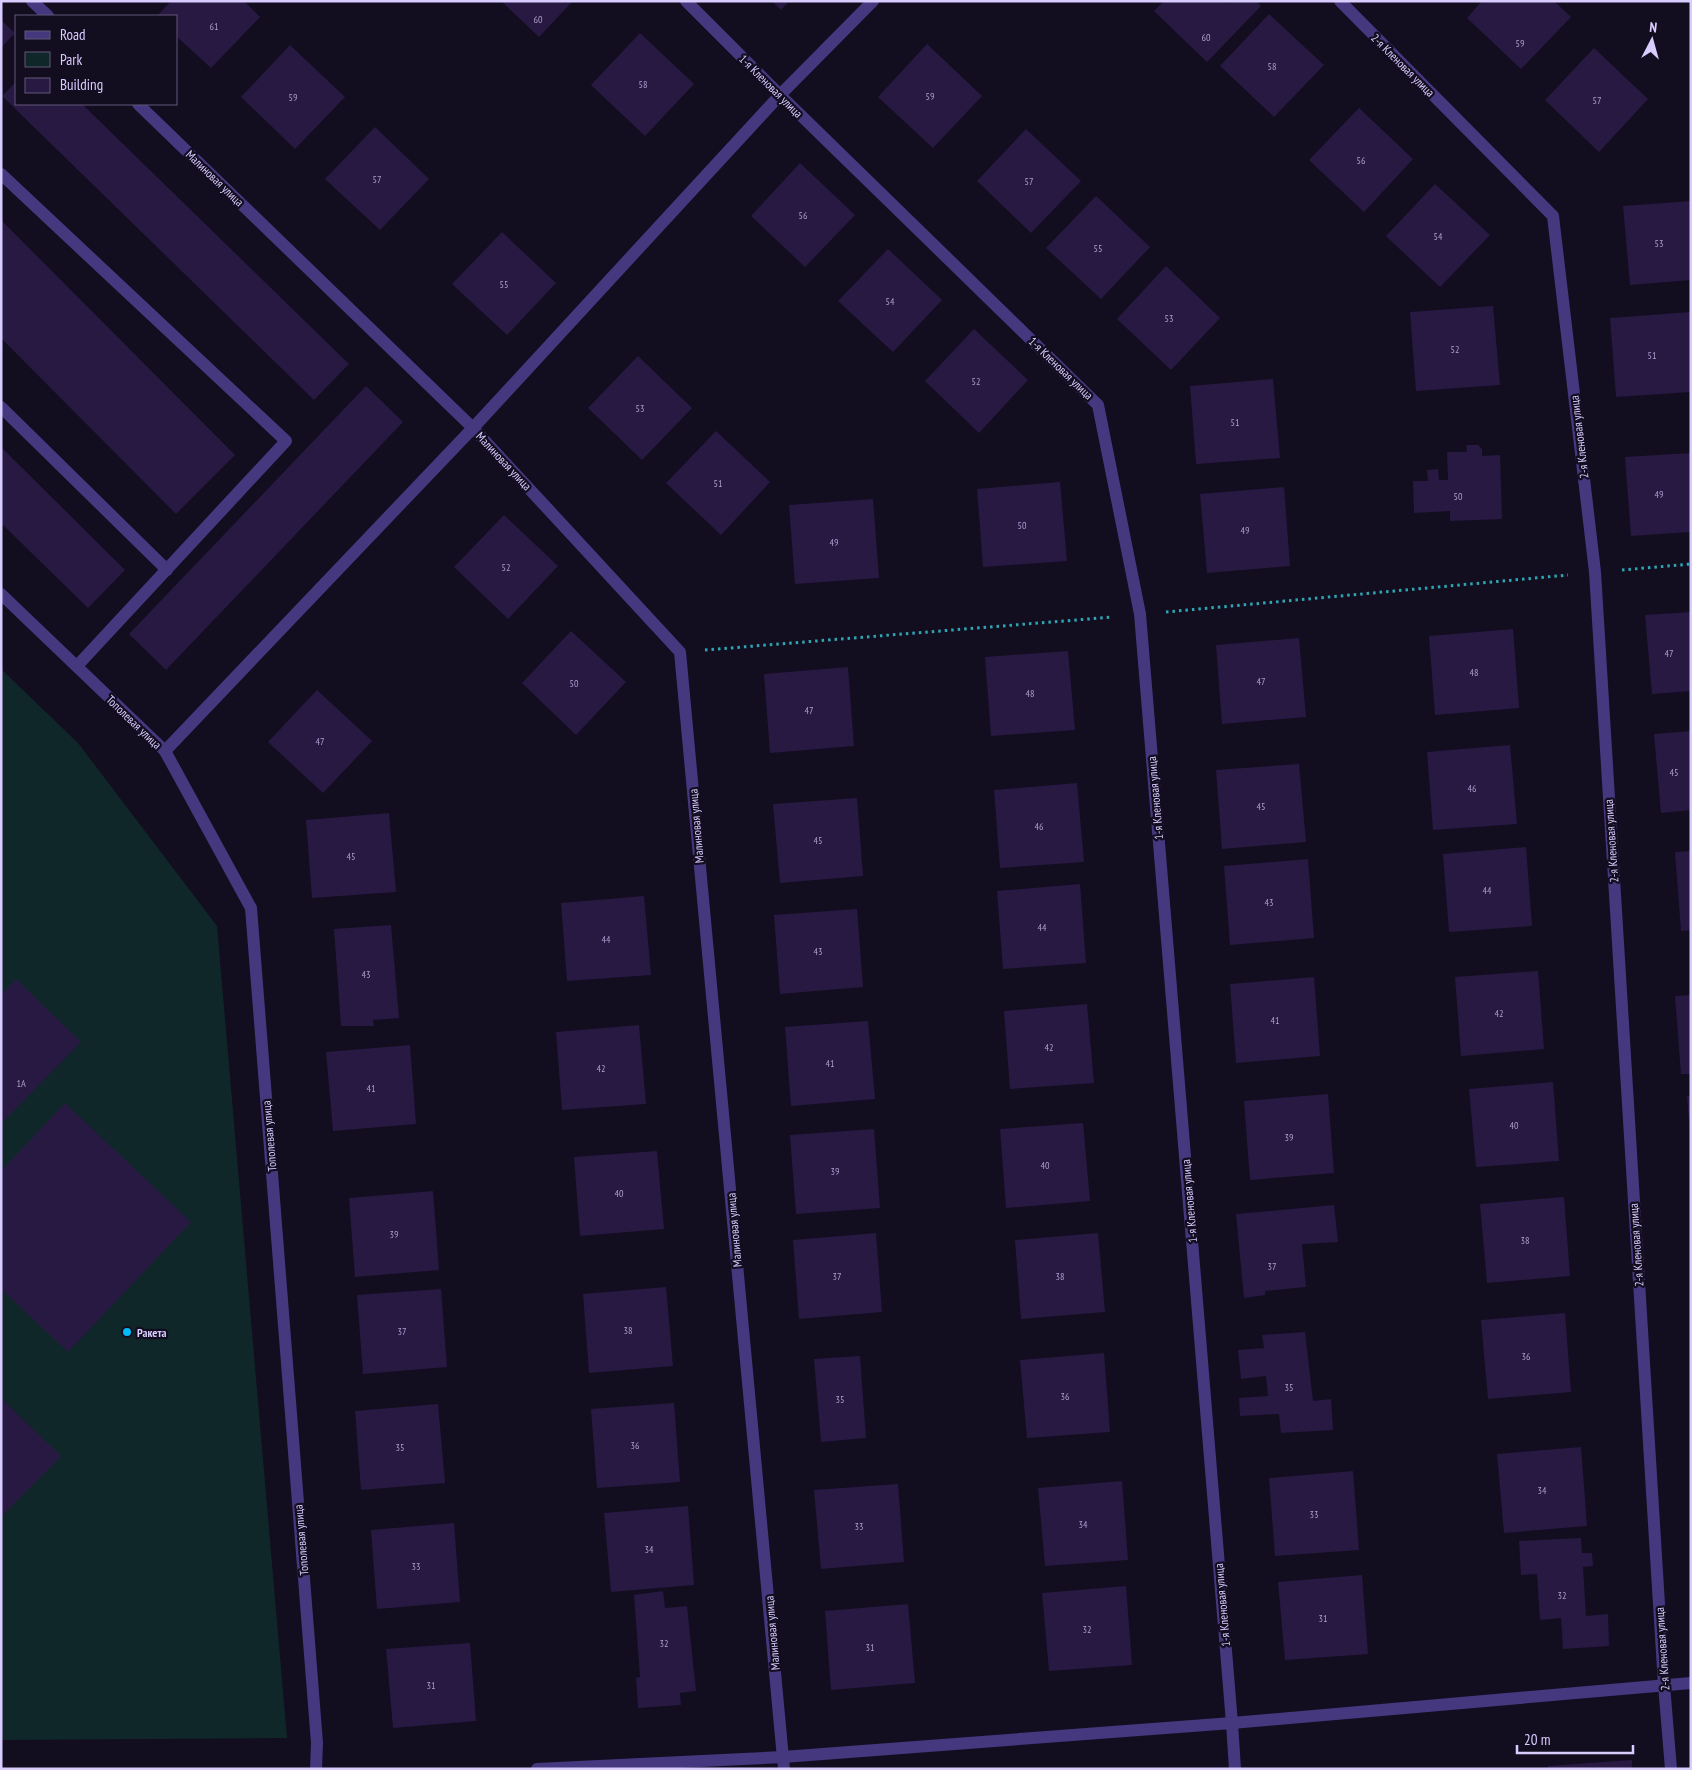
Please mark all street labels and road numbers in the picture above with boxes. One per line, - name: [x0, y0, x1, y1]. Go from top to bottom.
- street label: 2-я Кленовая улица: [1368, 30, 1438, 100]
- street label: 1-я Кленовая улица: [736, 51, 806, 121]
- street label: Малиновая улица: [183, 147, 247, 209]
- street label: 1-я Кленовая улица: [1026, 334, 1096, 403]
- street label: 2-я Кленовая улица: [1566, 394, 1592, 479]
- street label: Малиновая улица: [473, 429, 535, 493]
- street label: Тополевая улица: [103, 692, 165, 752]
- street label: 1-я Кленовая улица: [1144, 756, 1166, 840]
- street label: Малиновая улица: [685, 788, 707, 864]
- street label: 2-я Кленовая улица: [1601, 799, 1621, 883]
- street label: Тополевая улица: [258, 1100, 280, 1172]
- street label: 1-я Кленовая улица: [1178, 1159, 1200, 1243]
- street label: Малиновая улица: [723, 1192, 745, 1268]
- street label: 2-я Кленовая улица: [1626, 1203, 1646, 1287]
- street label: Тополевая улица: [290, 1504, 312, 1576]
- street label: 1-я Кленовая улица: [1211, 1563, 1233, 1647]
- street label: Малиновая улица: [761, 1595, 783, 1671]
- street label: 2-я Кленовая улица: [1652, 1607, 1672, 1691]

